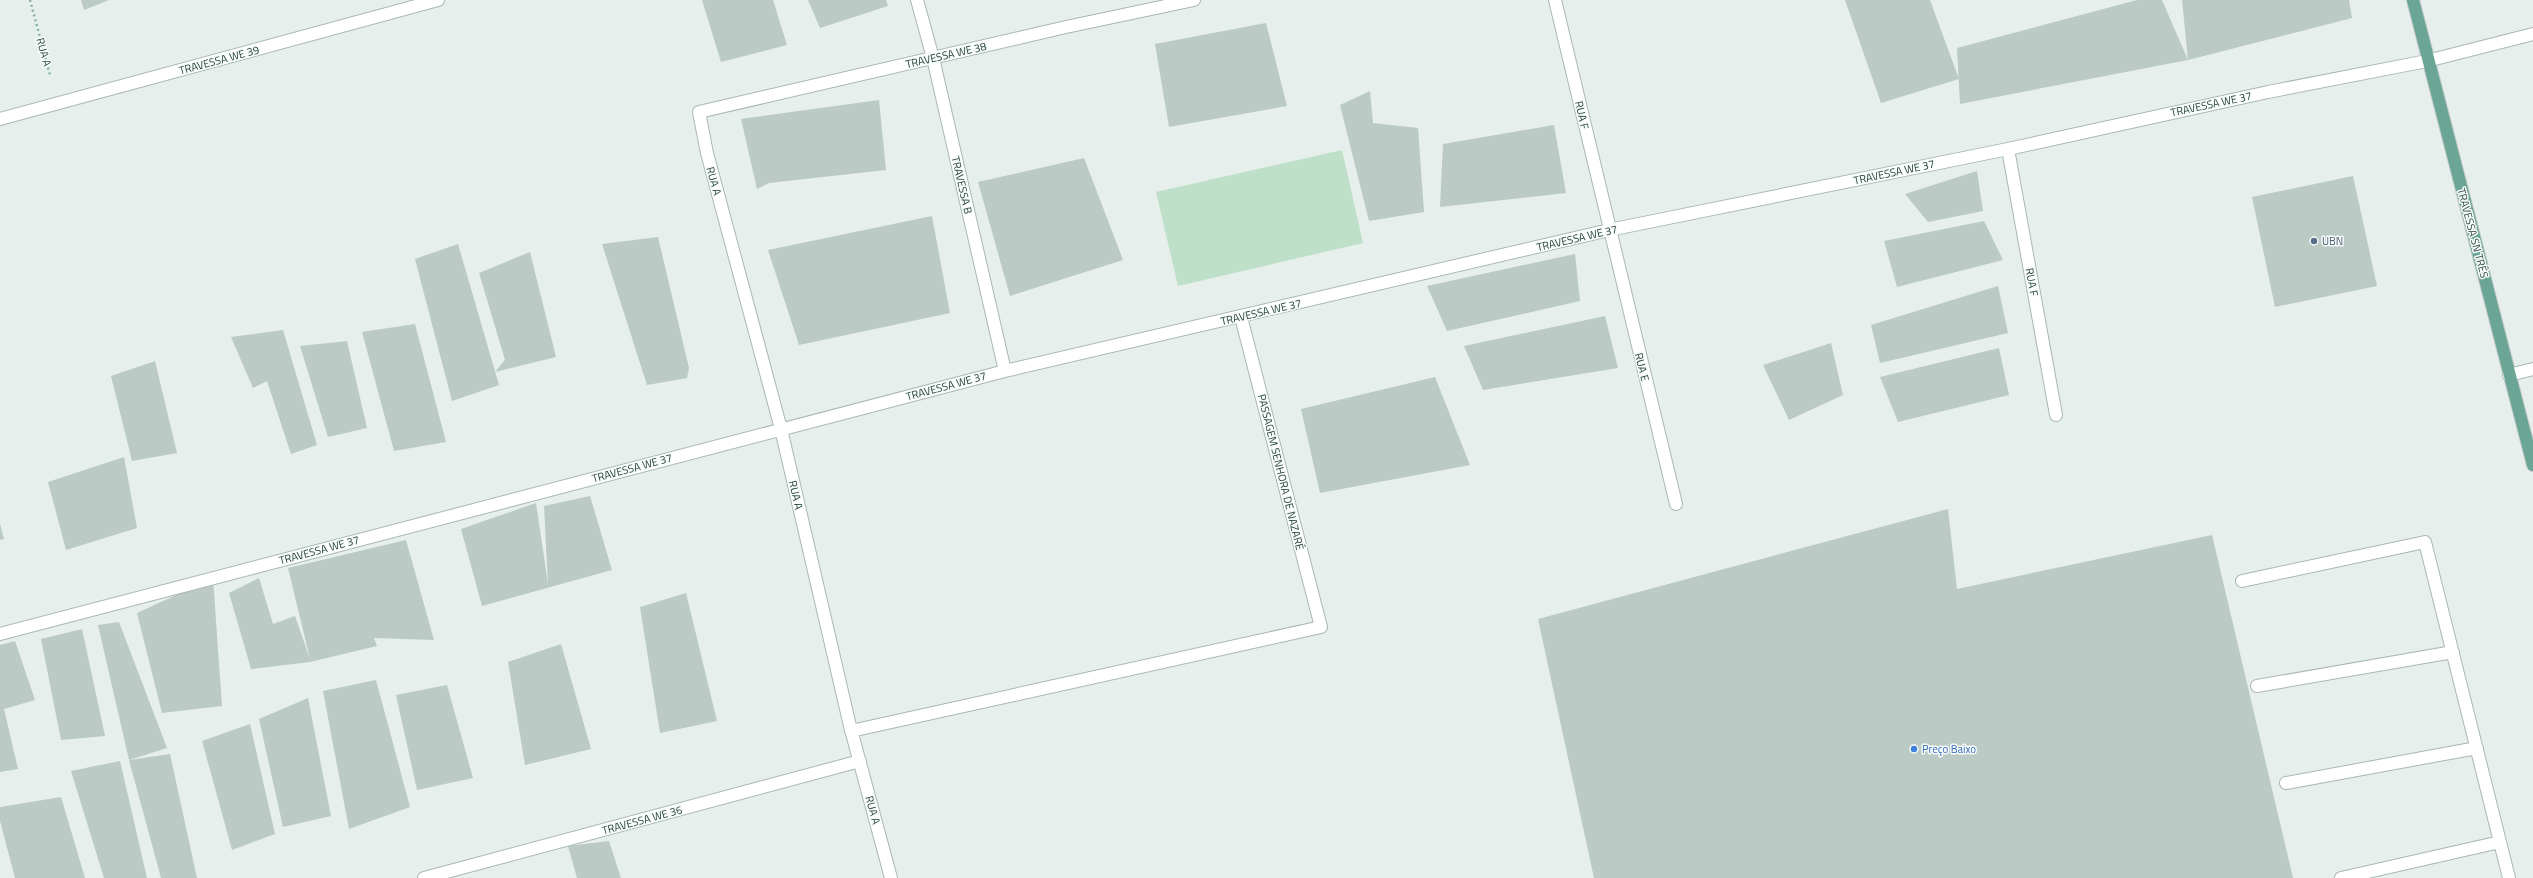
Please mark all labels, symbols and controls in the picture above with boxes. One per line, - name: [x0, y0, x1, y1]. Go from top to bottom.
- street label: RUA A: [32, 36, 56, 69]
- street label: TRAVESSA WE 38: [904, 38, 988, 72]
- street label: TRAVESSA WE 39: [177, 42, 261, 78]
- street label: TRAVESSA WE 37: [2169, 88, 2253, 120]
- street label: RUA F: [1571, 99, 1593, 131]
- street label: TRAVESSA B: [948, 155, 976, 216]
- street label: TRAVESSA WE 37: [1852, 156, 1936, 188]
- street label: RUA A: [702, 165, 726, 198]
- street label: TRAVESSA SN TRÊS: [2453, 186, 2493, 280]
- street label: TRAVESSA WE 37: [1535, 221, 1619, 255]
- place label: UBN: [2322, 233, 2343, 249]
- marker: UBN: [2309, 236, 2319, 246]
- street label: RUA F: [2022, 267, 2042, 298]
- street label: TRAVESSA WE 37: [1219, 295, 1303, 329]
- street label: RUA E: [1631, 351, 1653, 383]
- street label: TRAVESSA WE 37: [904, 368, 988, 404]
- street label: PASSAGEM SENHORA DE NAZARÉ: [1254, 392, 1308, 552]
- street label: TRAVESSA WE 37: [590, 450, 674, 486]
- street label: RUA A: [785, 479, 807, 512]
- street label: TRAVESSA WE 37: [277, 532, 361, 568]
- place label: Preço Baixo: [1922, 741, 1976, 757]
- marker: Preço Baixo: [1909, 744, 1919, 754]
- street label: RUA A: [861, 794, 885, 827]
- street label: TRAVESSA WE 36: [600, 802, 684, 838]

